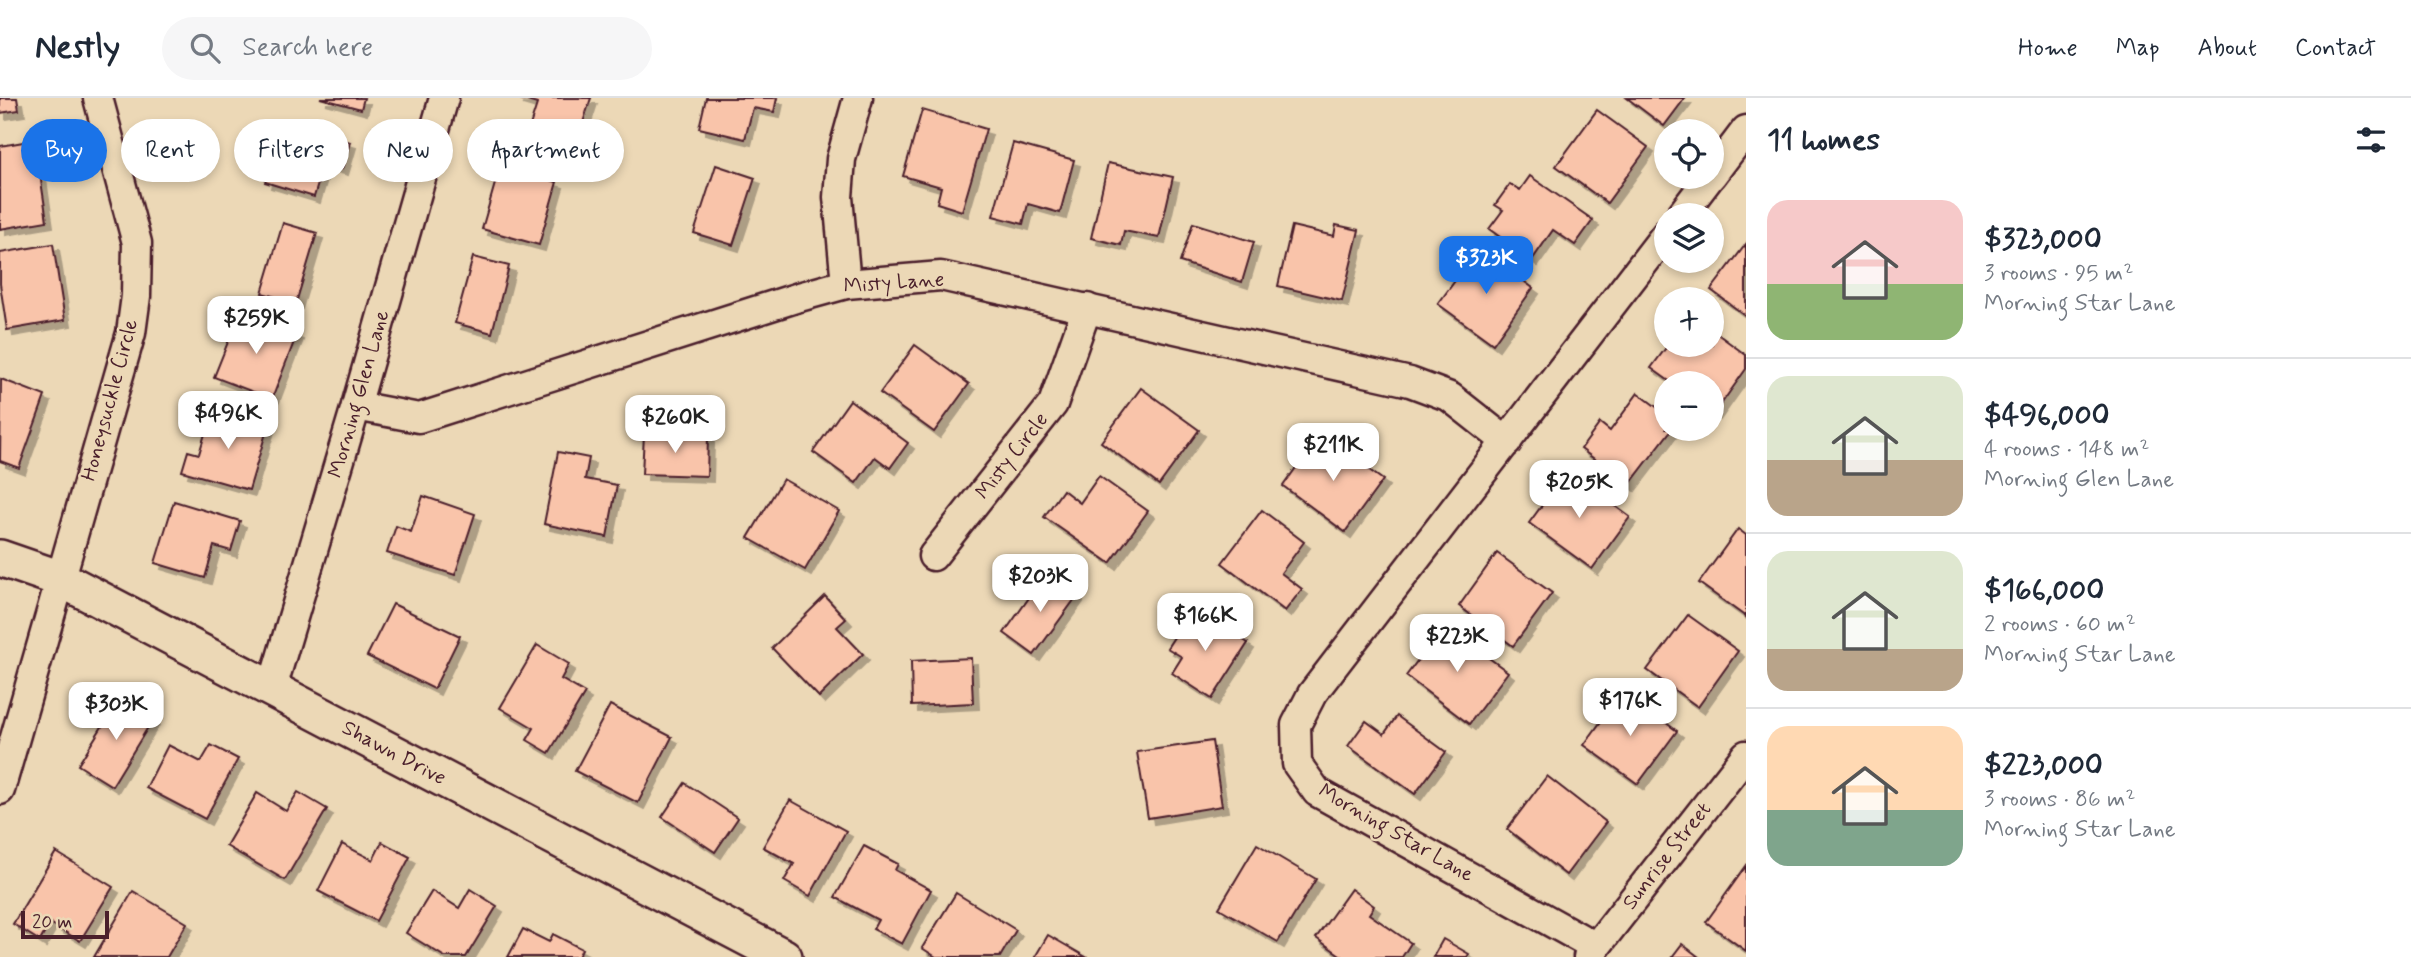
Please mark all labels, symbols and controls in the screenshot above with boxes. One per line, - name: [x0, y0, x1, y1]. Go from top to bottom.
- search box: [162, 17, 652, 80]
- text: Nestly: [35, 26, 120, 70]
- icon: search: [186, 29, 224, 67]
- text: Search here: [242, 31, 373, 65]
- text: Home: [2018, 33, 2078, 64]
- text: Map: [2116, 33, 2160, 64]
- text: About: [2198, 33, 2257, 64]
- text: Contact: [2295, 33, 2376, 64]
- chip: Buy: [21, 119, 107, 182]
- chip: Rent: [121, 119, 220, 182]
- chip: Filters: [234, 119, 349, 182]
- chip: New: [363, 119, 453, 182]
- chip: Apartment: [467, 119, 624, 182]
- map controls: [1654, 119, 1724, 441]
- button: locate: [1654, 119, 1724, 189]
- text: 11 homes: [1767, 121, 1880, 160]
- icon: filters: [2352, 121, 2390, 159]
- button: layers: [1654, 203, 1724, 273]
- text: $323,000: [1984, 220, 2102, 259]
- icon: home: [1823, 228, 1907, 312]
- pin: $323K: [1437, 236, 1535, 296]
- text: $323K: [1455, 244, 1517, 274]
- text: 3 rooms · 95 m²: [1984, 259, 2133, 289]
- street label: Misty Lane: [843, 266, 945, 300]
- button: +: [1654, 287, 1724, 357]
- text: Morning Star Lane: [1984, 289, 2176, 319]
- pin: $259K: [207, 296, 305, 356]
- text: $259K: [223, 304, 289, 334]
- street label: Morning Glen Lane: [322, 307, 398, 482]
- street label: Honeysuckle Circle: [75, 316, 145, 484]
- button: −: [1654, 371, 1724, 441]
- pin: $496K: [179, 392, 277, 451]
- pin: $260K: [626, 396, 724, 455]
- text: $496,000: [1984, 396, 2110, 435]
- text: $496K: [194, 399, 262, 429]
- text: $260K: [641, 403, 709, 433]
- icon: home: [1823, 404, 1907, 488]
- street label: Misty Circle: [969, 407, 1055, 505]
- pin: $211K: [1284, 424, 1382, 483]
- text: $211K: [1303, 431, 1363, 461]
- text: 4 rooms · 148 m²: [1984, 435, 2149, 465]
- pin: $205K: [1530, 460, 1628, 520]
- text: Morning Glen Lane: [1984, 465, 2174, 495]
- text: $205K: [1546, 468, 1612, 498]
- pin: $203K: [991, 554, 1089, 614]
- text: $203K: [1008, 562, 1072, 592]
- text: $166,000: [1984, 571, 2104, 610]
- icon: home: [1823, 579, 1907, 663]
- pin: $166K: [1156, 594, 1254, 653]
- text: $166K: [1173, 601, 1237, 631]
- text: 2 rooms · 60 m²: [1984, 610, 2136, 640]
- pin: $223K: [1408, 614, 1506, 674]
- text: $223K: [1426, 622, 1488, 652]
- text: Morning Star Lane: [1984, 640, 2176, 670]
- pin: $176K: [1581, 678, 1679, 738]
- pin: $303K: [67, 682, 165, 742]
- text: $176K: [1599, 686, 1661, 716]
- text: $303K: [85, 690, 147, 720]
- street label: Shawn Drive: [337, 714, 451, 792]
- text: $223,000: [1984, 746, 2103, 785]
- icon: home: [1823, 754, 1907, 838]
- street label: Morning Star Lane: [1312, 777, 1479, 891]
- text: 3 rooms · 86 m²: [1984, 785, 2135, 815]
- street label: Sunrise Street: [1616, 796, 1718, 916]
- text: Morning Star Lane: [1984, 815, 2176, 845]
- scale bar: [21, 908, 108, 940]
- text: 20 m: [32, 910, 72, 935]

